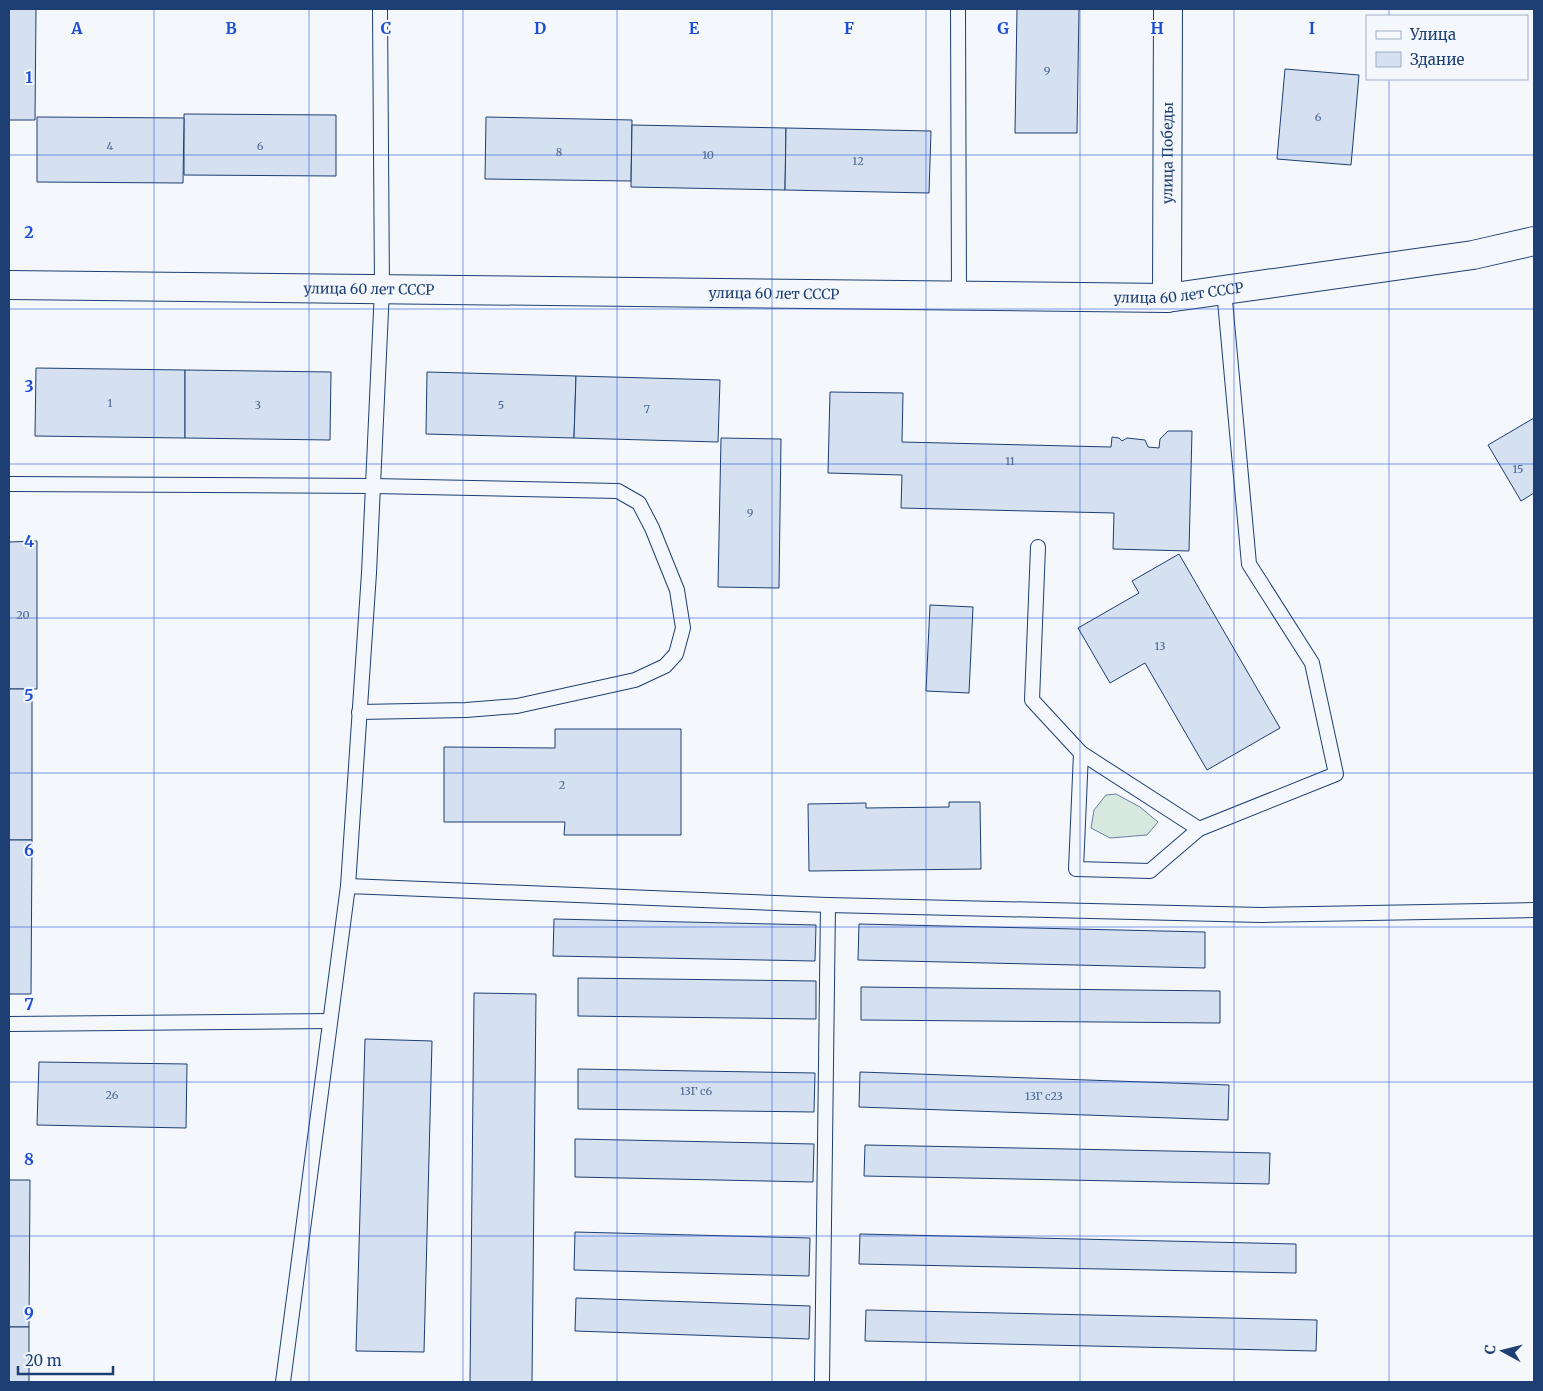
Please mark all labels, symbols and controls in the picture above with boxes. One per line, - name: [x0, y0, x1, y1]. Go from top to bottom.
- legend: [1366, 15, 1528, 80]
- text: A: [70, 18, 83, 38]
- text: B: [225, 18, 237, 38]
- text: C: [381, 18, 391, 38]
- text: D: [534, 18, 546, 38]
- text: E: [689, 18, 700, 38]
- text: F: [844, 18, 854, 38]
- text: G: [997, 18, 1009, 38]
- text: H: [1150, 18, 1164, 38]
- text: I: [1309, 18, 1315, 38]
- text: Улица: [1409, 25, 1456, 44]
- text: Здание: [1410, 50, 1464, 69]
- house number: 9: [1044, 64, 1051, 78]
- text: 1: [25, 67, 33, 87]
- street label: улица Победы: [1158, 102, 1177, 204]
- house number: 6: [1315, 110, 1322, 124]
- house number: 4: [107, 139, 114, 153]
- house number: 6: [257, 139, 264, 153]
- house number: 8: [556, 145, 563, 159]
- house number: 10: [702, 148, 714, 162]
- house number: 12: [852, 154, 864, 168]
- text: 2: [24, 222, 34, 242]
- street label: улица 60 лет СССР: [1113, 278, 1245, 307]
- street label: улица 60 лет СССР: [304, 279, 434, 299]
- street label: улица 60 лет СССР: [708, 284, 839, 303]
- text: 3: [24, 376, 34, 396]
- house number: 1: [108, 396, 113, 410]
- house number: 3: [255, 398, 261, 412]
- house number: 5: [498, 398, 504, 412]
- house number: 7: [644, 402, 650, 416]
- house number: 11: [1005, 454, 1015, 468]
- house number: 15: [1512, 462, 1524, 476]
- house number: 9: [747, 506, 754, 520]
- text: 4: [24, 531, 34, 551]
- house number: 20: [16, 608, 30, 622]
- house number: 13: [1155, 639, 1165, 653]
- text: 5: [24, 685, 34, 705]
- house number: 2: [559, 778, 565, 792]
- text: 6: [24, 840, 34, 860]
- text: 7: [24, 994, 34, 1014]
- house number: 13Г с6: [680, 1084, 712, 1098]
- house number: 26: [106, 1088, 119, 1102]
- house number: 13Г с23: [1025, 1089, 1063, 1103]
- text: 8: [24, 1149, 34, 1169]
- text: 9: [24, 1303, 34, 1323]
- north arrow: [1478, 1326, 1528, 1376]
- scale bar: [18, 1344, 112, 1376]
- text: С: [1481, 1344, 1500, 1355]
- text: 20 m: [25, 1351, 62, 1370]

